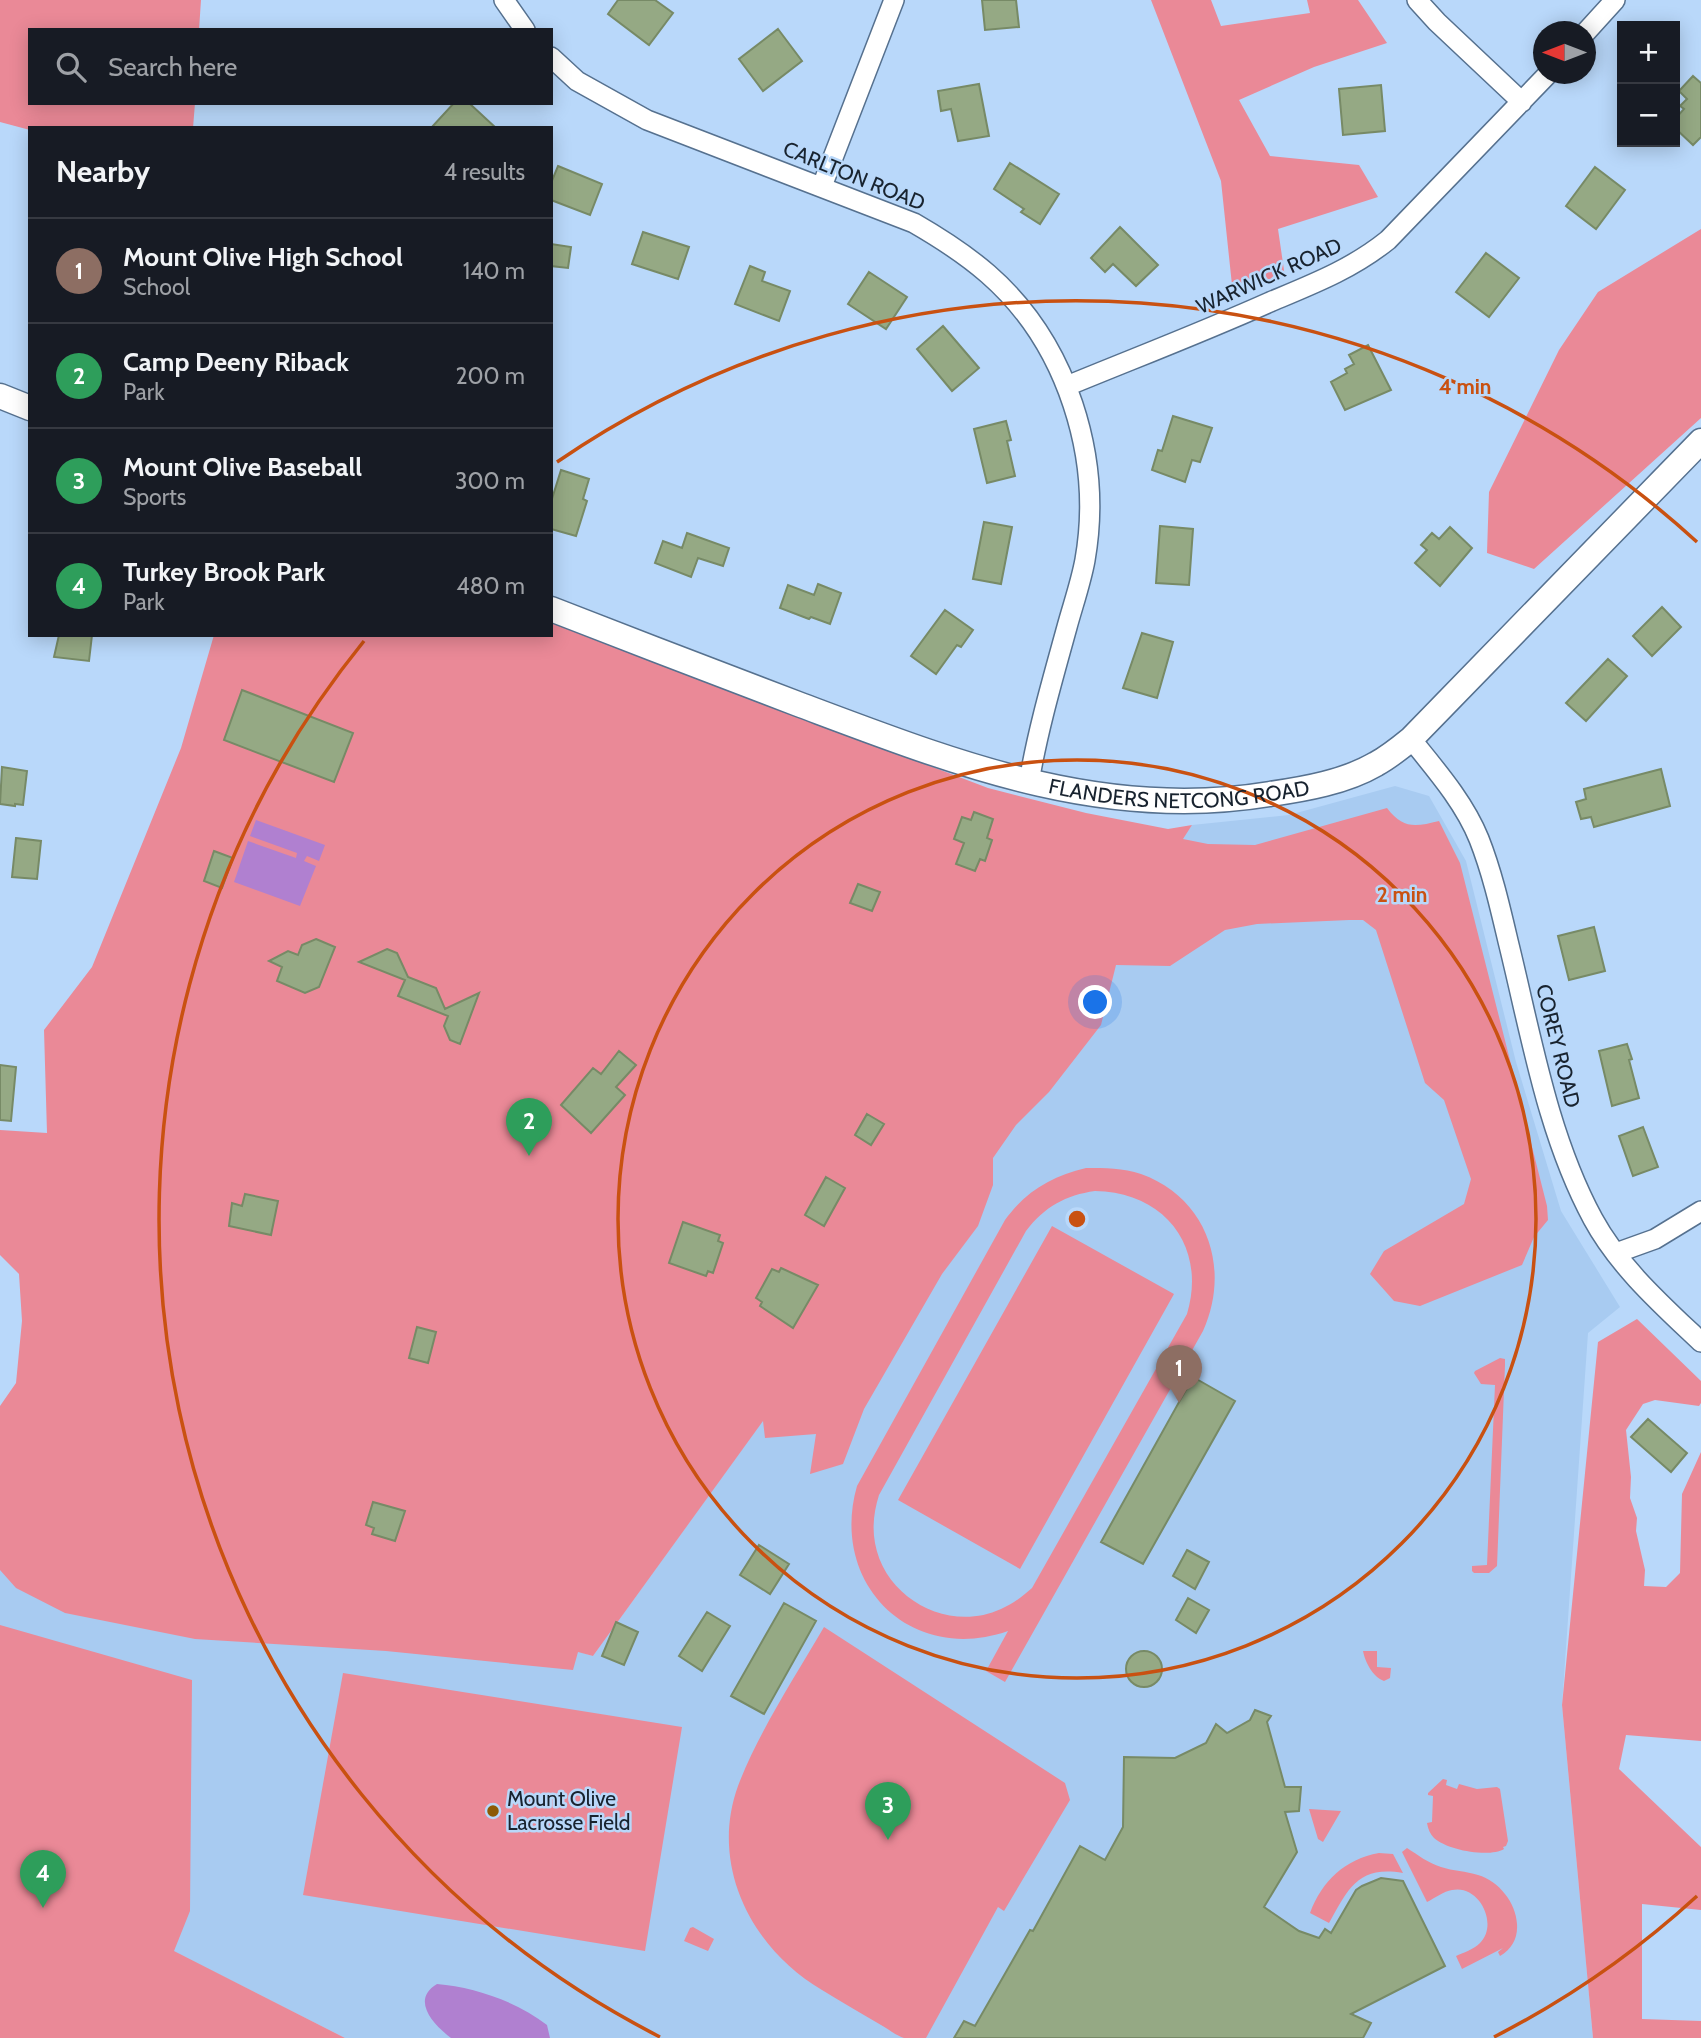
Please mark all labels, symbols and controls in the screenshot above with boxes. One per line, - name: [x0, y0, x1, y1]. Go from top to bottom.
- north arrow: [1533, 21, 1596, 84]
- map controls: [1617, 21, 1680, 147]
- button: +: [1617, 21, 1680, 84]
- search box: [28, 28, 553, 105]
- icon: search: [52, 48, 90, 86]
- text: Search here: [108, 51, 237, 83]
- button: −: [1617, 84, 1680, 147]
- street label: CARLTON ROAD: [780, 136, 929, 215]
- text: Nearby: [56, 153, 150, 190]
- text: 4 results: [444, 158, 525, 186]
- street label: WARWICK ROAD: [1192, 232, 1345, 319]
- text: Mount Olive High School: [123, 241, 403, 273]
- text: 1: [75, 257, 83, 285]
- text: 140 m: [463, 257, 525, 285]
- text: School: [123, 273, 190, 301]
- text: Camp Deeny Riback: [123, 346, 349, 378]
- text: 2: [73, 362, 85, 390]
- text: 200 m: [455, 362, 525, 390]
- text: 4 min: [1439, 374, 1491, 399]
- text: Park: [123, 378, 164, 406]
- text: Mount Olive Baseball: [123, 451, 362, 483]
- text: 3: [73, 467, 85, 495]
- text: 300 m: [455, 467, 525, 495]
- text: Sports: [123, 483, 186, 511]
- text: Turkey Brook Park: [123, 556, 325, 588]
- text: 4: [72, 572, 86, 600]
- text: 480 m: [456, 572, 525, 600]
- text: Park: [123, 588, 164, 616]
- street label: FLANDERS NETCONG ROAD: [1046, 773, 1311, 813]
- text: 2 min: [1377, 882, 1427, 907]
- street label: COREY ROAD: [1531, 981, 1586, 1110]
- your location: [1078, 985, 1112, 1019]
- pin: 2: [506, 1098, 552, 1156]
- centre of rings: [1065, 1207, 1089, 1231]
- pin: 1: [1156, 1345, 1202, 1403]
- pin: 3: [865, 1782, 911, 1840]
- place label: Mount Olive Lacrosse Field: [507, 1786, 630, 1835]
- marker: Mount Olive Lacrosse Field: [485, 1803, 501, 1819]
- pin: 4: [20, 1850, 66, 1908]

